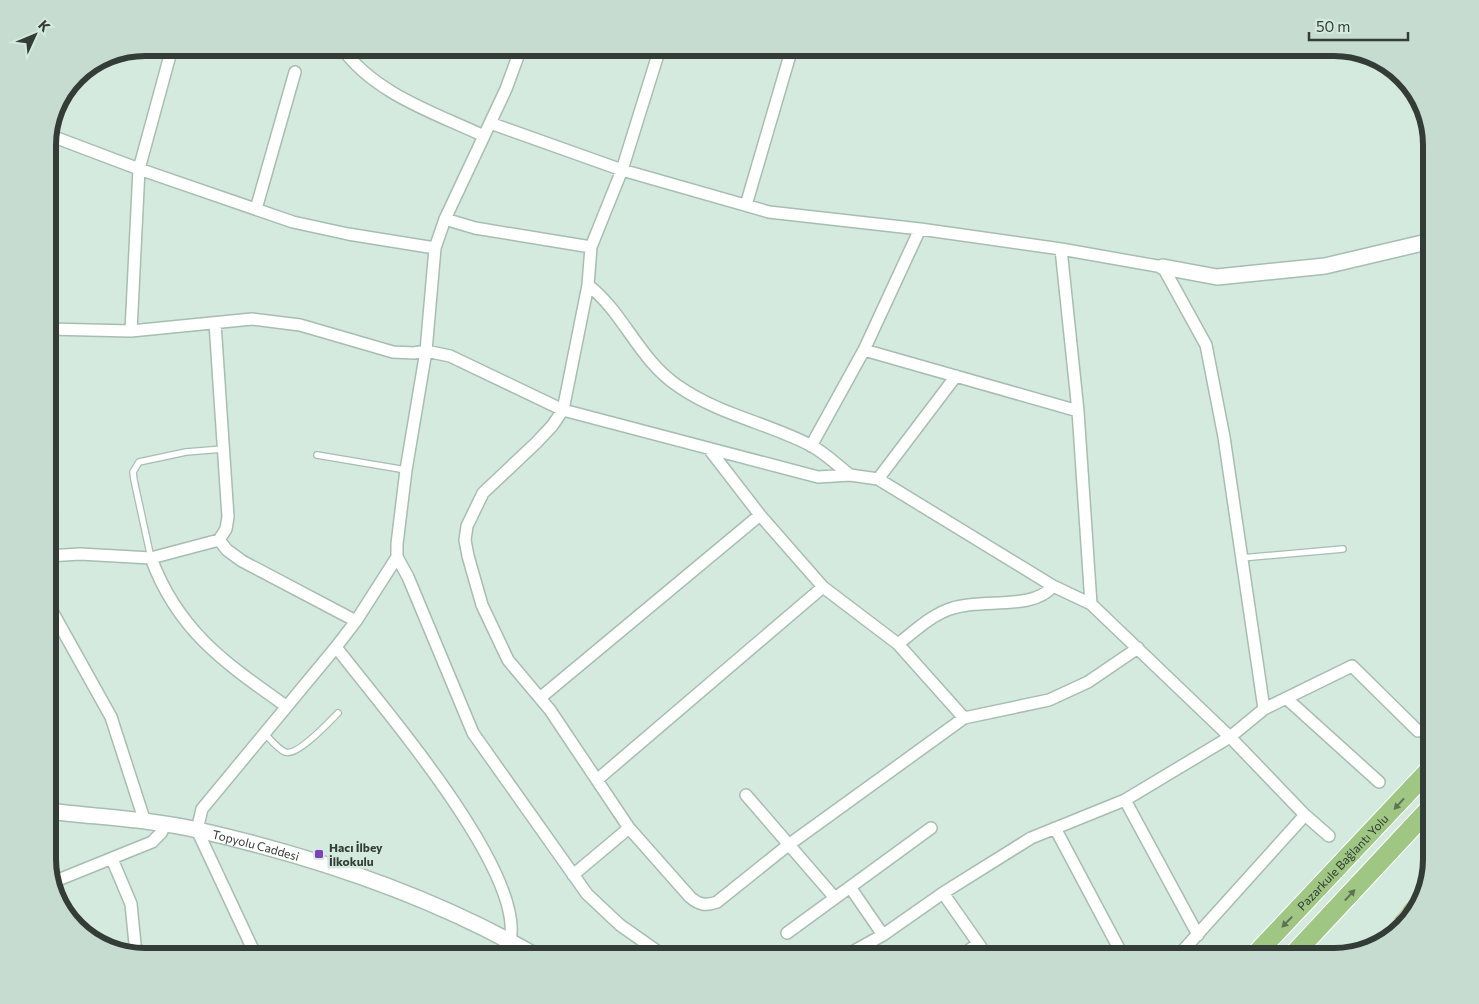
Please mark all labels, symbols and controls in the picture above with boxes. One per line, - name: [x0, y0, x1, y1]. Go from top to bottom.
- north arrow: [10, 10, 60, 60]
- scale bar: [1309, 10, 1408, 42]
- text: K: [35, 16, 54, 35]
- text: 50 m: [1316, 17, 1350, 35]
- one-way arrow: [1393, 797, 1405, 809]
- street label: Pazarkule Bağlantı Yolu: [1294, 811, 1391, 913]
- street label: Topyolu Caddesi: [211, 827, 301, 863]
- place label: Hacı İlbey İlkokulu: [329, 840, 383, 868]
- marker: Hacı İlbey İlkokulu: [313, 848, 325, 860]
- one-way arrow: [1344, 890, 1356, 902]
- one-way arrow: [1281, 916, 1293, 928]

